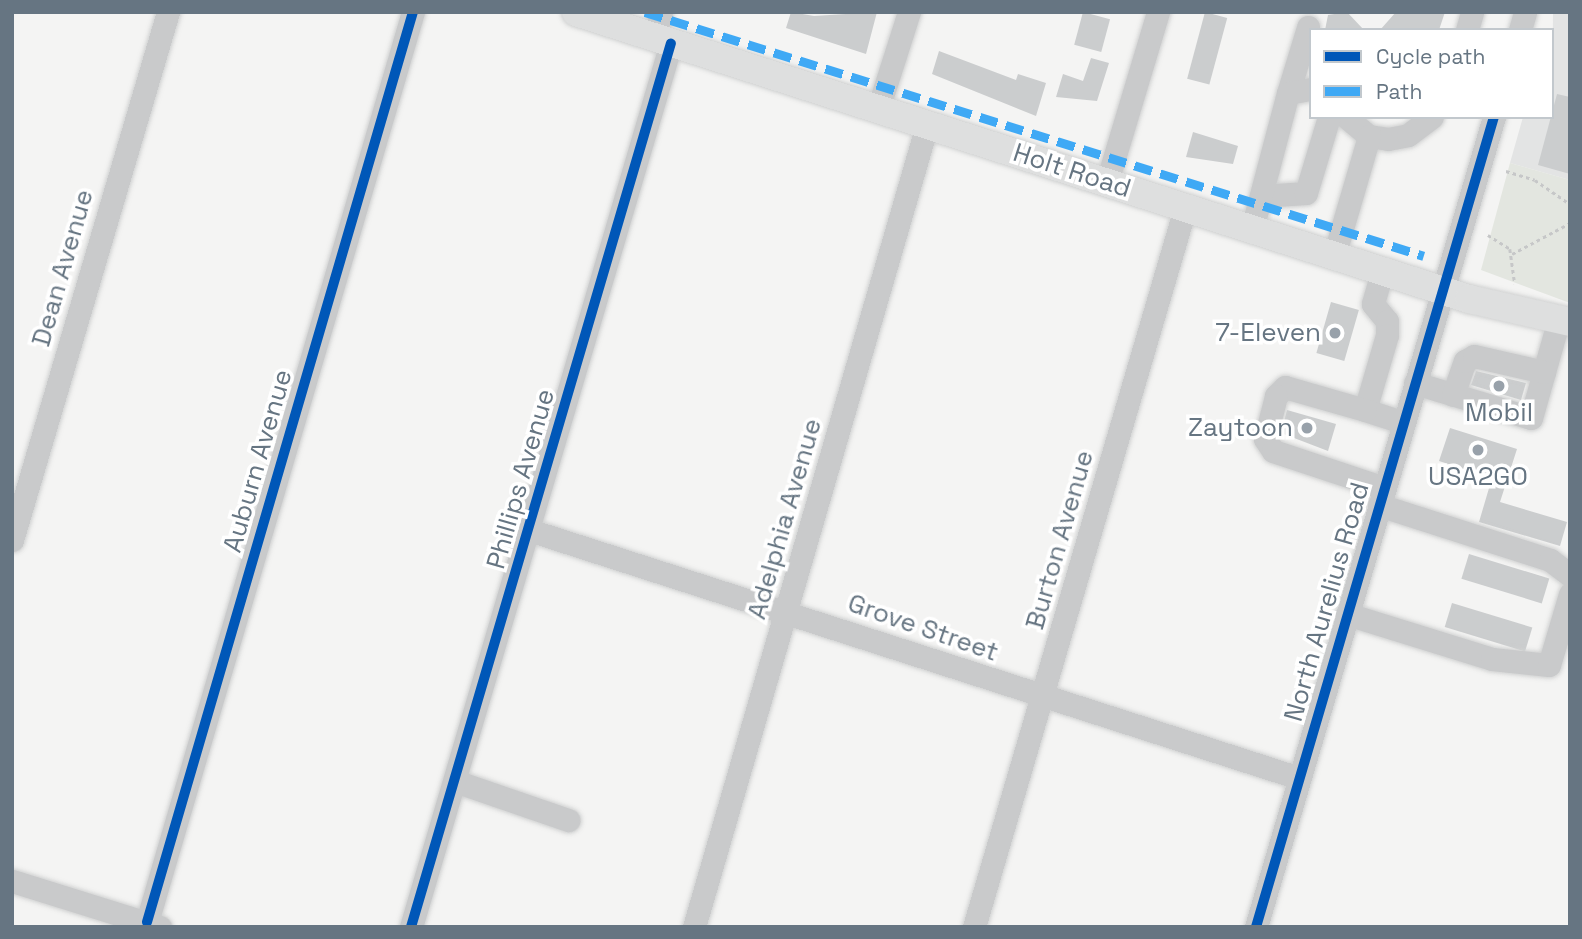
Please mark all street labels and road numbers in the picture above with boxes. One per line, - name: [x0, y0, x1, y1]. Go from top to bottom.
- street label: Holt Road: [1009, 137, 1135, 205]
- street label: Dean Avenue: [26, 186, 100, 350]
- street label: Auburn Avenue: [217, 366, 299, 556]
- street label: Phillips Avenue: [480, 385, 562, 573]
- street label: Adelphia Avenue: [741, 415, 829, 623]
- street label: Burton Avenue: [1020, 447, 1100, 633]
- street label: North Aurelius Road: [1278, 479, 1376, 725]
- street label: Grove Street: [844, 588, 1002, 668]

